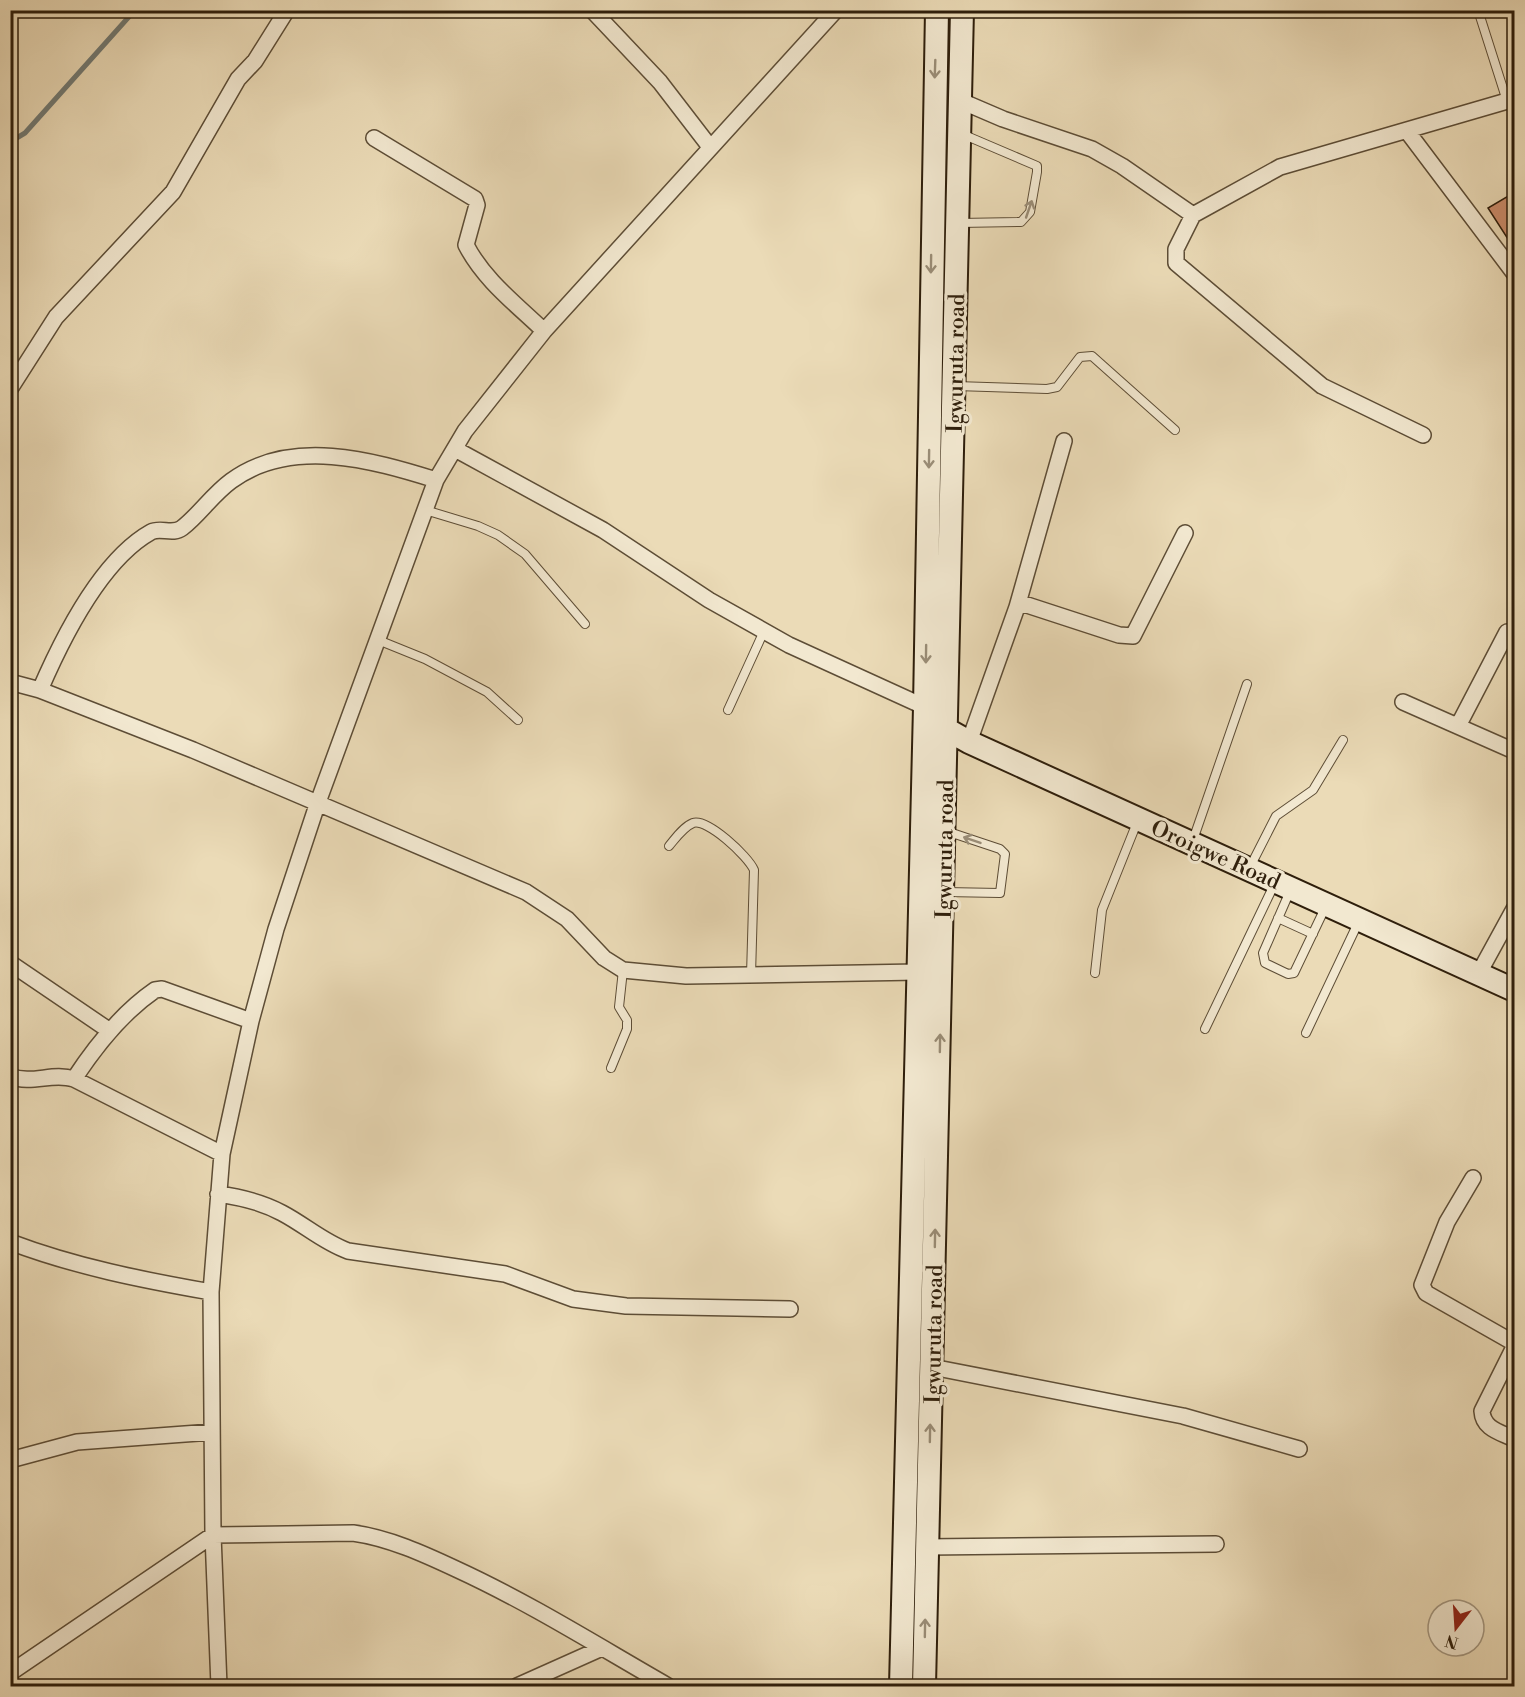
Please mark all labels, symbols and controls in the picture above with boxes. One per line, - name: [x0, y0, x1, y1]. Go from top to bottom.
- one-way arrow: [929, 58, 940, 78]
- one-way arrow: [1024, 200, 1035, 219]
- one-way arrow: [926, 253, 937, 273]
- street label: Igwuruta road: [942, 293, 971, 433]
- one-way arrow: [923, 448, 934, 468]
- one-way arrow: [920, 643, 932, 663]
- street label: Igwuruta road: [931, 779, 960, 919]
- street label: Oroigwe Road: [1146, 815, 1285, 896]
- one-way arrow: [963, 834, 982, 845]
- one-way arrow: [934, 1034, 946, 1054]
- one-way arrow: [929, 1229, 941, 1249]
- street label: Igwuruta road: [920, 1264, 949, 1404]
- one-way arrow: [924, 1424, 936, 1444]
- north arrow: [1426, 1598, 1486, 1658]
- one-way arrow: [920, 1619, 931, 1639]
- text: N: [1443, 1630, 1461, 1653]

